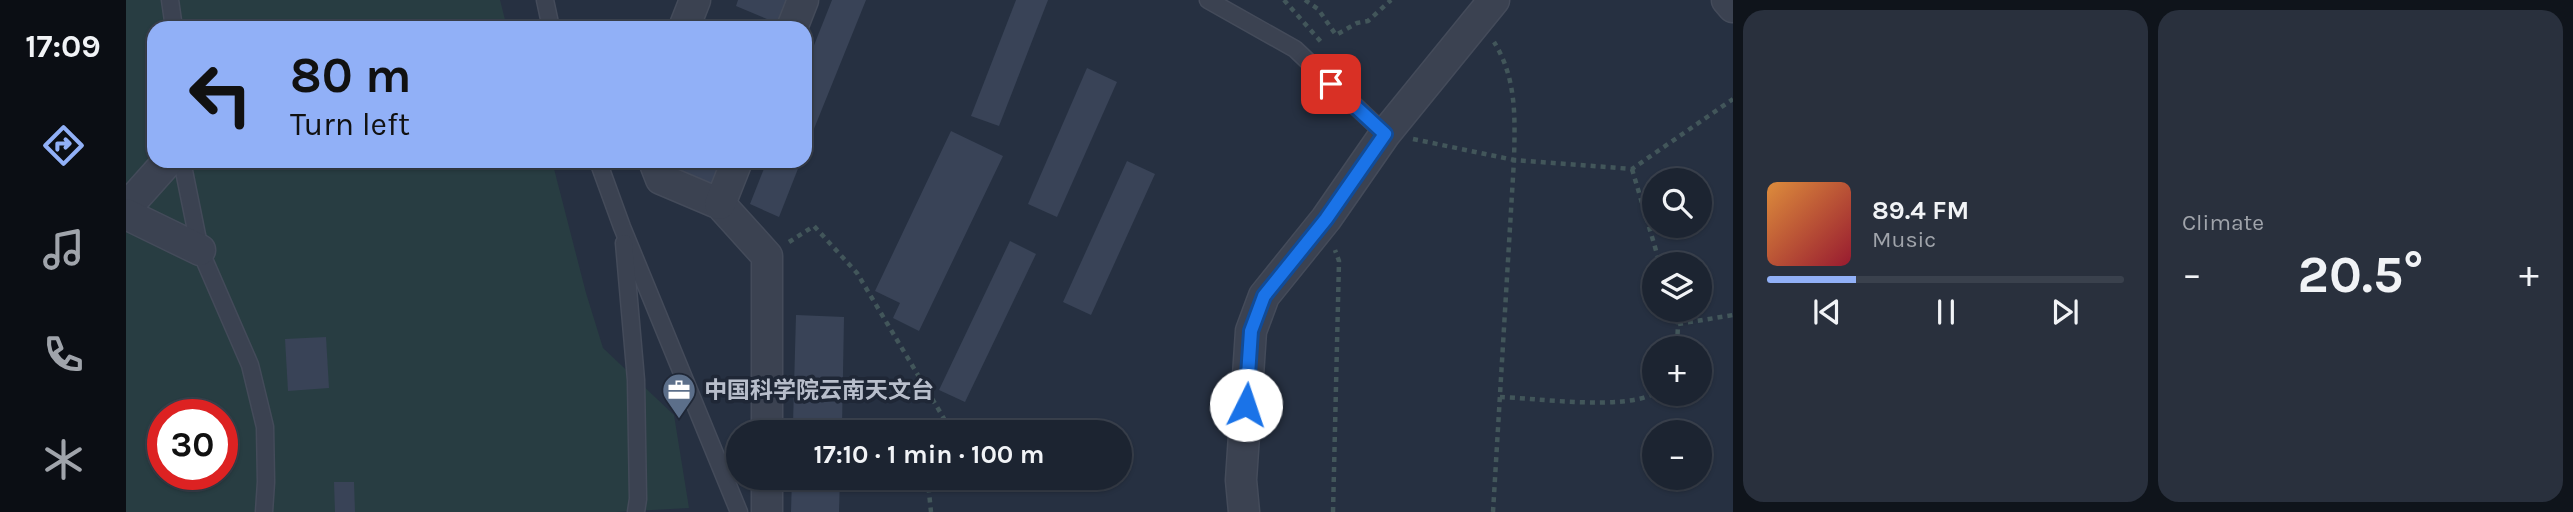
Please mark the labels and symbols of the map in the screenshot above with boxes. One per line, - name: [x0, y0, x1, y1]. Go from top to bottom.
- pin: [1301, 54, 1361, 114]
- position arrow: [1209, 368, 1283, 442]
- office icon: 中国科学院云南天文台: [660, 371, 698, 420]
- place label: 中国科学院云南天文台: [704, 377, 934, 404]
- speed limit sign: 30: [147, 399, 238, 490]

